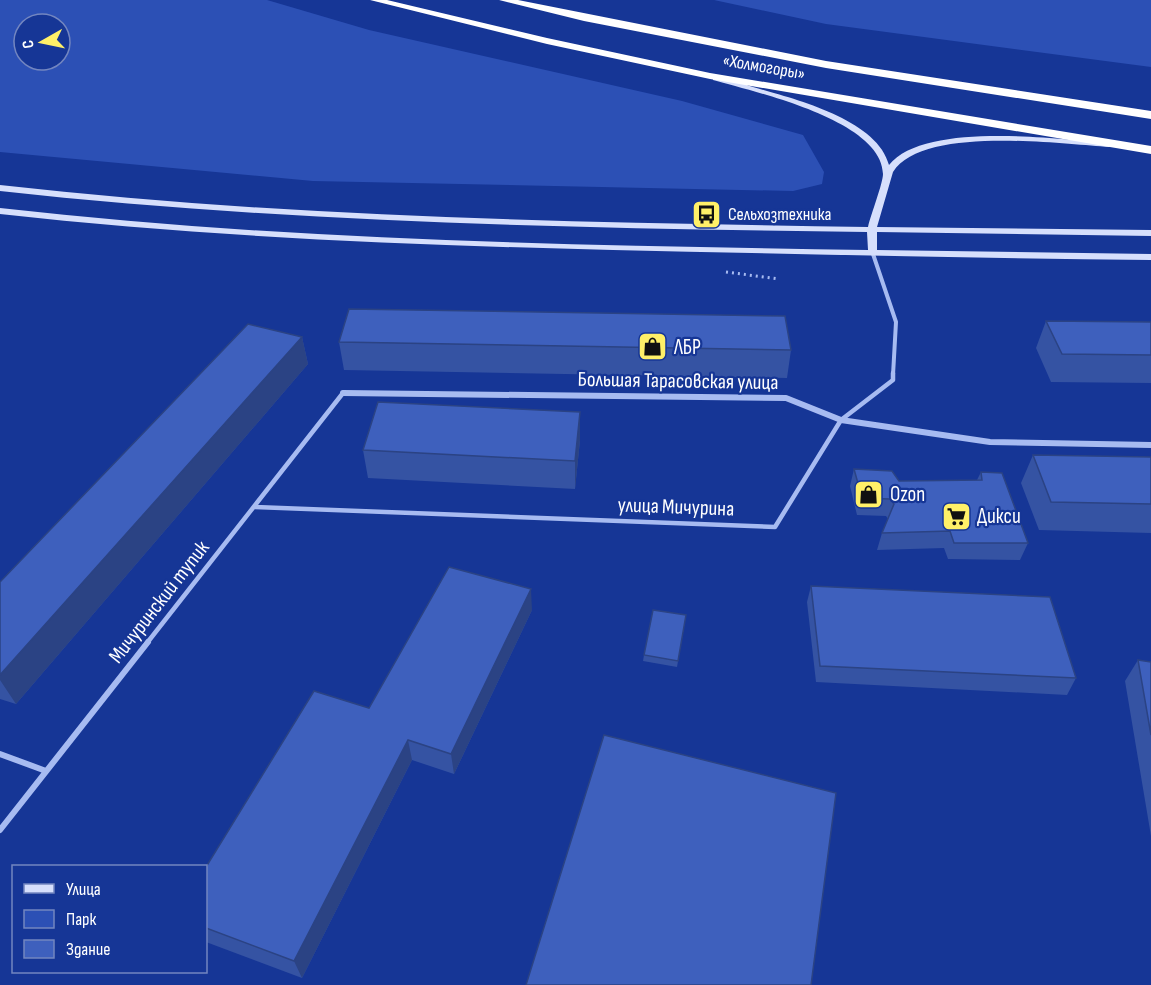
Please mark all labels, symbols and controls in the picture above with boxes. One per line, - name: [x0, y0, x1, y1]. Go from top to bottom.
- north arrow: [12, 12, 72, 72]
- text: С: [19, 39, 39, 50]
- street label: «Холмогоры»: [721, 49, 807, 85]
- bus stop icon: Сельхозтехника: [691, 198, 723, 230]
- place label: Сельхозтехника: [728, 204, 831, 225]
- shop icon: ЛБР: [637, 331, 669, 363]
- place label: ЛБР: [673, 335, 701, 360]
- street label: Большая Тарасовская улица: [577, 367, 779, 395]
- shop icon: Ozon: [853, 478, 885, 510]
- place label: Ozon: [890, 482, 925, 507]
- street label: улица Мичурина: [617, 492, 735, 522]
- supermarket icon: Дикси: [940, 500, 972, 532]
- place label: Дикси: [977, 504, 1021, 529]
- street label: Мичуринский тупик: [103, 536, 215, 668]
- legend: [12, 865, 207, 973]
- text: Улица: [66, 879, 101, 900]
- text: Парк: [66, 909, 97, 930]
- text: Здание: [66, 939, 111, 960]

